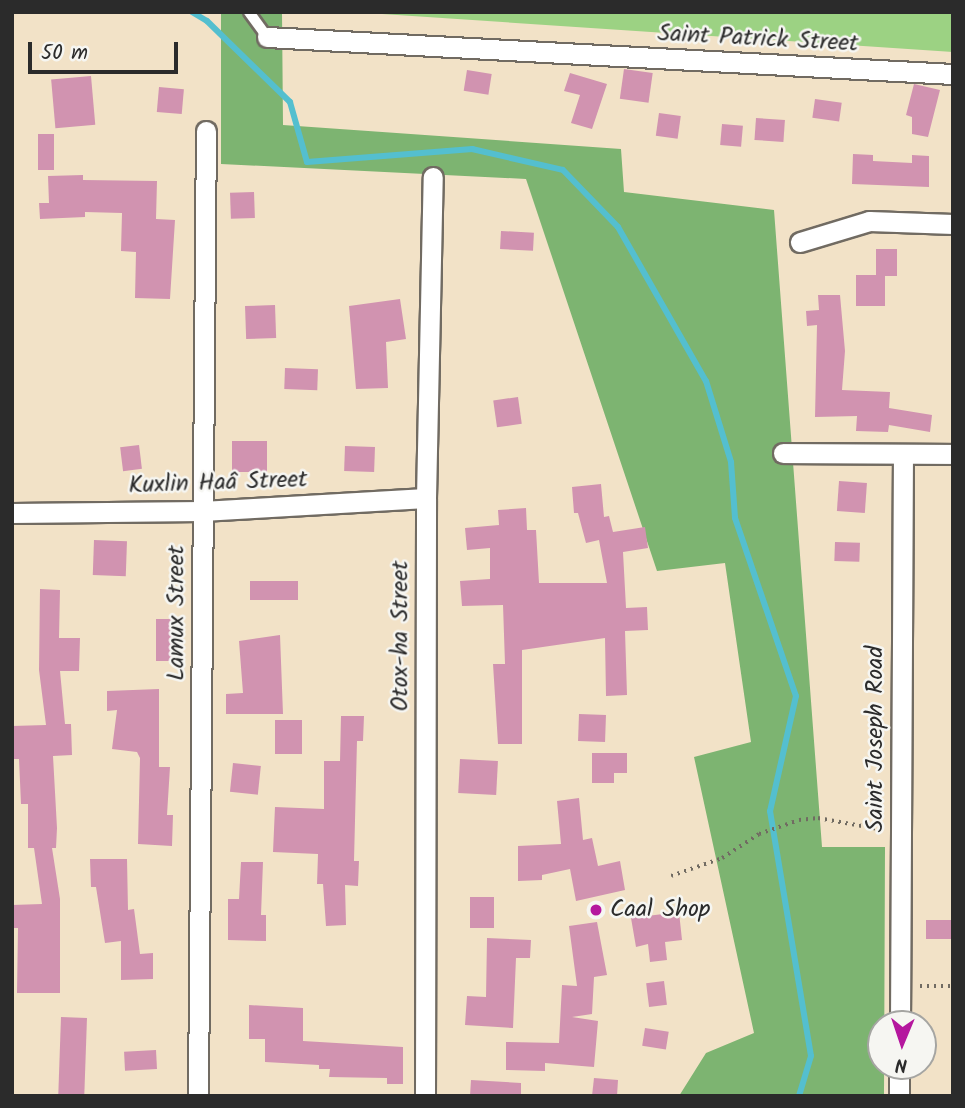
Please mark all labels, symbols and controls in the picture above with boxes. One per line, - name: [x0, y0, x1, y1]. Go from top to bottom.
- street label: Saint Patrick Street: [657, 19, 859, 59]
- scale bar: [32, 28, 182, 72]
- text: 50 m: [41, 37, 88, 70]
- street label: Kuxlin Haâ Street: [128, 465, 308, 501]
- street label: Lamux Street: [163, 545, 191, 681]
- street label: Otox-ha Street: [387, 561, 415, 711]
- street label: Saint Joseph Road: [862, 646, 890, 832]
- place label: Caal Shop: [610, 896, 710, 924]
- marker: Caal Shop: [588, 902, 604, 918]
- north arrow: [867, 1010, 937, 1080]
- text: N: [895, 1049, 908, 1079]

